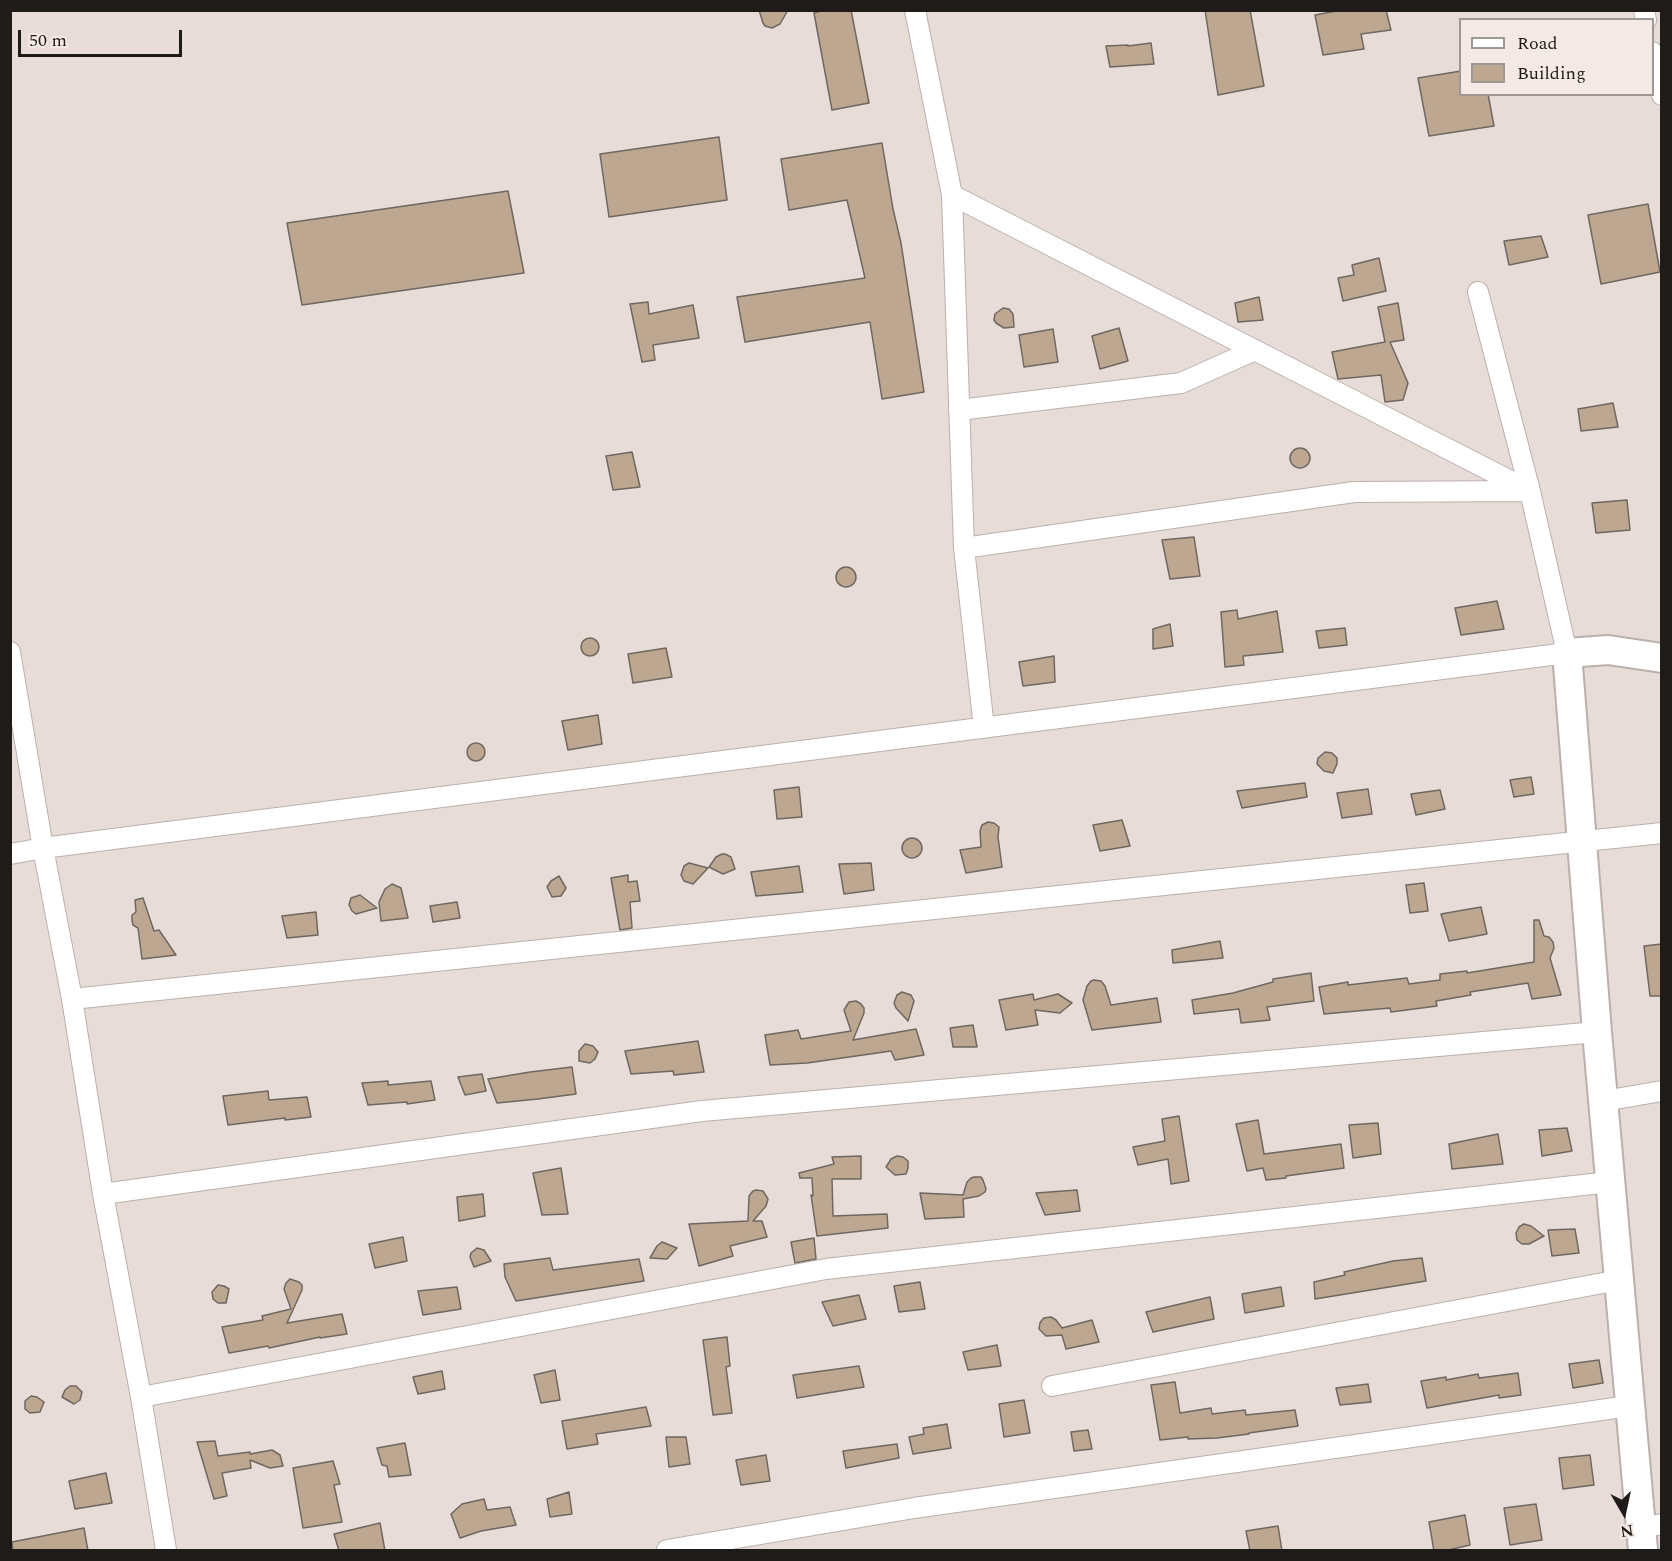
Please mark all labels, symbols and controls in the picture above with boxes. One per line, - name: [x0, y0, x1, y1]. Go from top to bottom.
- scale bar: [21, 18, 184, 56]
- legend: [1459, 18, 1654, 96]
- text: 50 m: [29, 27, 67, 54]
- text: Road: [1517, 30, 1558, 57]
- text: Building: [1517, 60, 1586, 87]
- north arrow: [1594, 1483, 1654, 1543]
- text: N: [1618, 1518, 1635, 1544]

